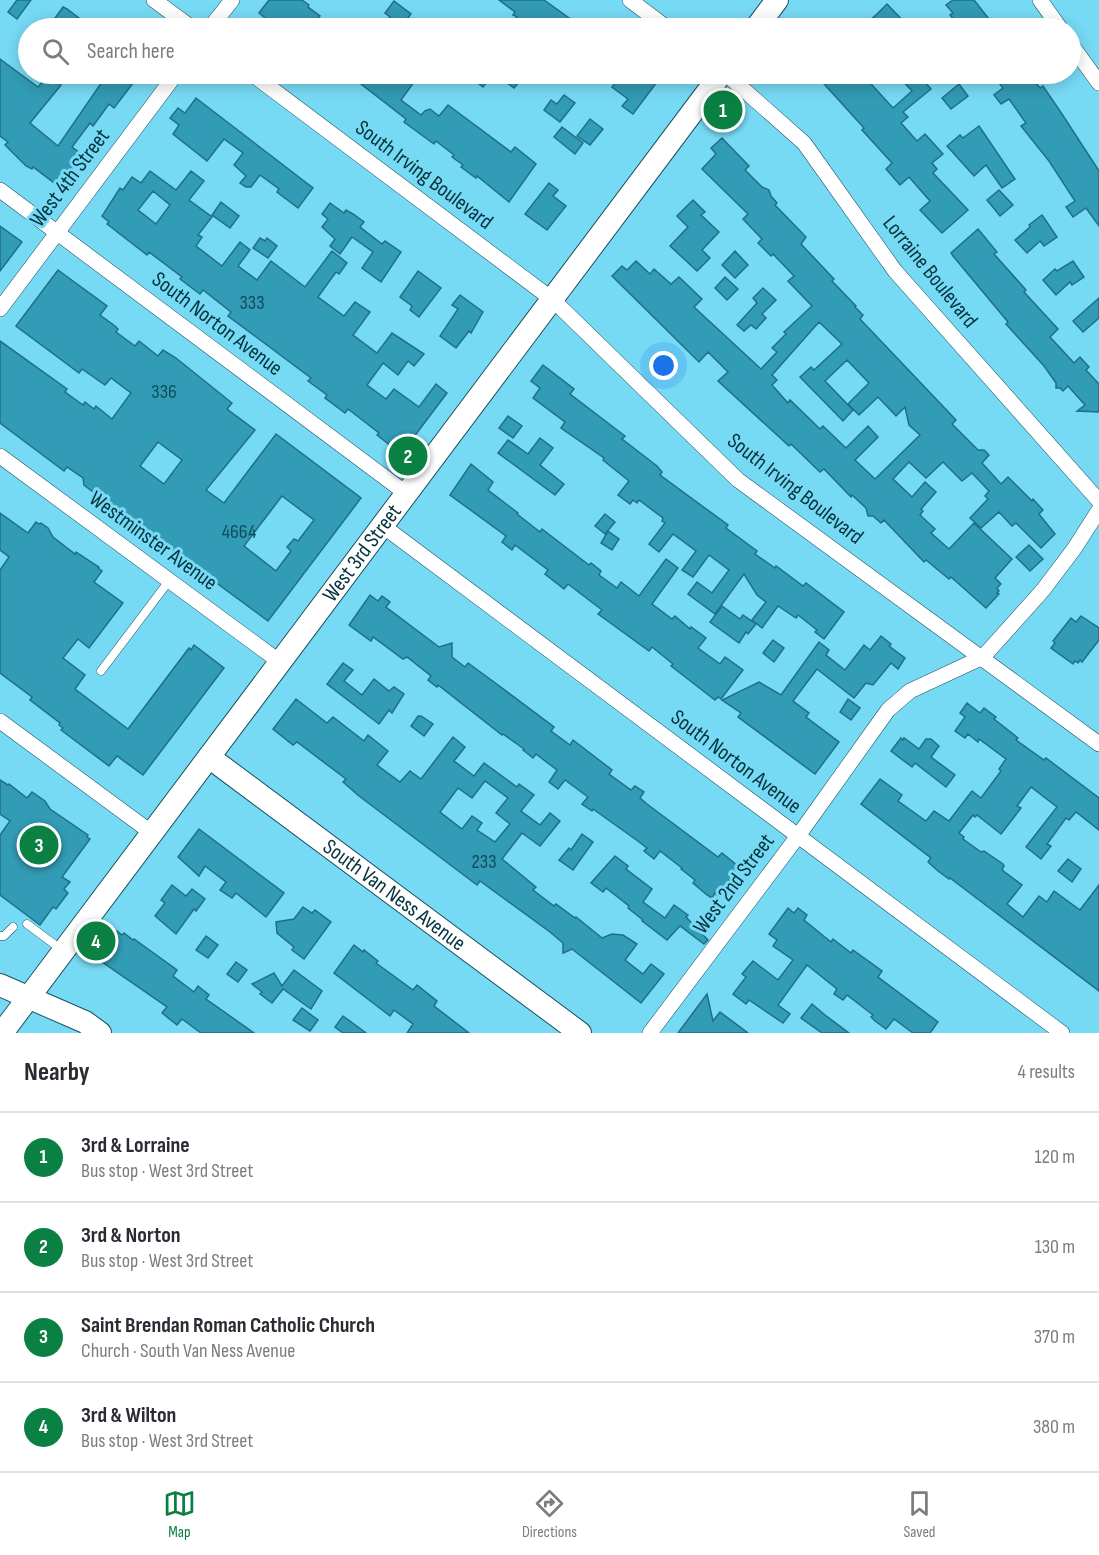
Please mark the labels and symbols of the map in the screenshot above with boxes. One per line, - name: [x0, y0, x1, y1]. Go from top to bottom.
- pin: 1: [704, 88, 742, 132]
- street label: South Irving Boulevard: [350, 114, 498, 236]
- street label: West 4th Street: [24, 123, 116, 233]
- street label: Lorraine Boulevard: [877, 211, 983, 333]
- street label: South Norton Avenue: [146, 266, 288, 382]
- house number: 333: [239, 291, 265, 315]
- your location: [649, 351, 678, 380]
- house number: 336: [151, 380, 177, 404]
- street label: South Irving Boulevard: [722, 427, 868, 551]
- pin: 2: [388, 434, 428, 478]
- street label: Westminster Avenue: [84, 485, 222, 597]
- street label: West 3rd Street: [317, 498, 407, 607]
- house number: 4664: [222, 520, 256, 544]
- street label: South Norton Avenue: [665, 704, 807, 820]
- pin: 3: [20, 822, 58, 868]
- street label: West 2nd Street: [688, 828, 781, 939]
- street label: South Van Ness Avenue: [318, 833, 471, 957]
- house number: 233: [471, 850, 497, 874]
- pin: 4: [76, 918, 116, 964]

